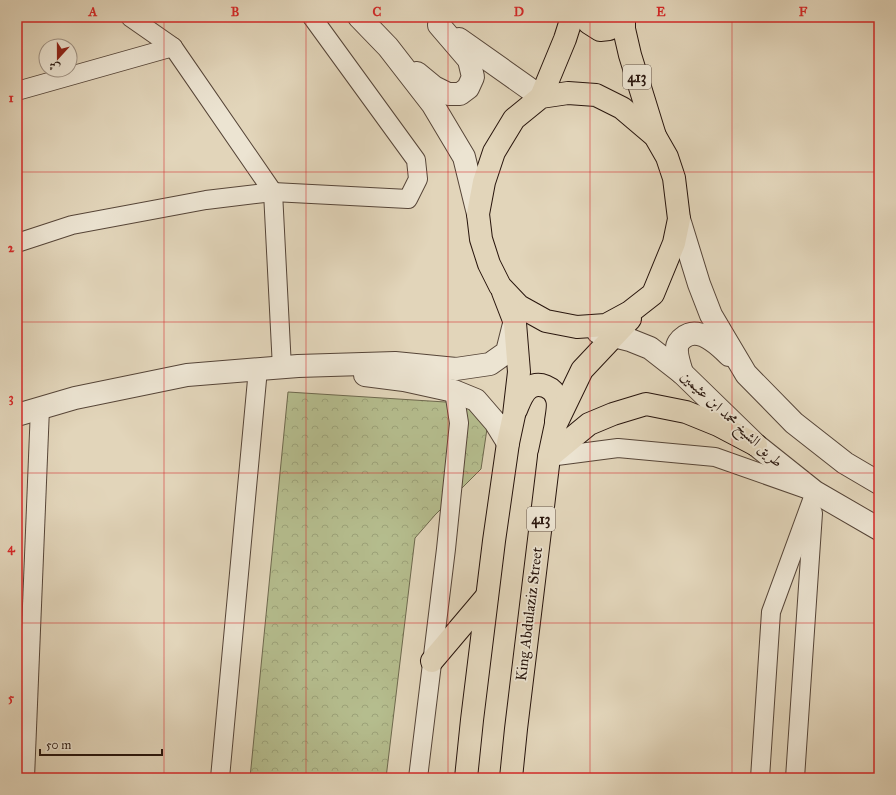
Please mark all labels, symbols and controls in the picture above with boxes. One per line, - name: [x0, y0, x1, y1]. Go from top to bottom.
- text: A: [88, 4, 98, 20]
- text: B: [231, 4, 240, 20]
- text: C: [373, 4, 382, 20]
- text: D: [514, 4, 524, 20]
- text: E: [656, 4, 666, 20]
- text: F: [799, 4, 808, 20]
- north arrow: [38, 38, 78, 78]
- text: ش: [47, 59, 62, 75]
- road number: 413: [623, 65, 651, 89]
- text: 1: [8, 90, 14, 106]
- text: 2: [8, 240, 15, 256]
- street label: طريق الشيخ محمد ابن عثيمين: [674, 367, 787, 475]
- text: 3: [8, 390, 14, 406]
- road number: 413: [527, 507, 555, 531]
- text: 4: [7, 540, 15, 556]
- street label: King Abdulaziz Street: [512, 545, 546, 682]
- text: 5: [8, 690, 15, 706]
- scale bar: [40, 731, 162, 757]
- text: 50 m: [46, 738, 71, 752]

